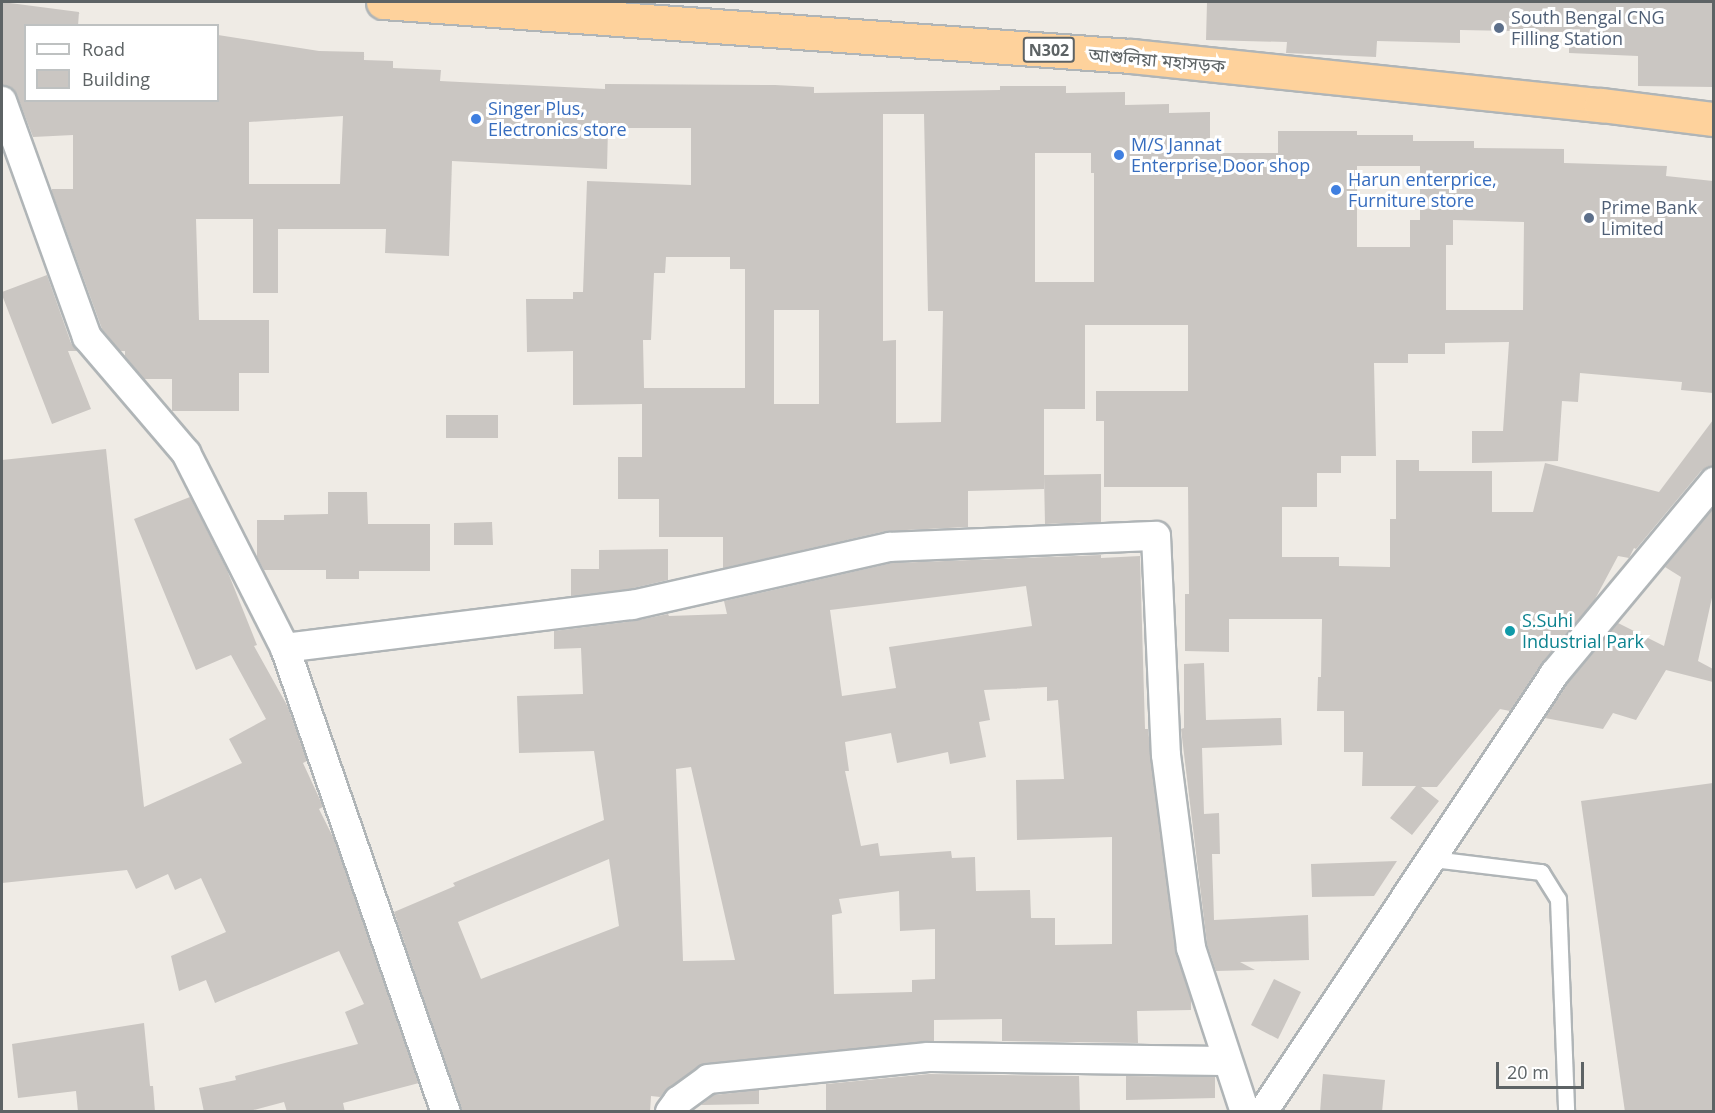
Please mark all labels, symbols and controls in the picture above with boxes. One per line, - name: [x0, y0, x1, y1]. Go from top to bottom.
- place label: South Bengal CNG Filling Station: [1511, 7, 1665, 50]
- marker: South Bengal CNG Filling Station: [1492, 21, 1506, 35]
- legend: [24, 24, 219, 102]
- text: Road: [82, 37, 125, 61]
- road number: N302: [1022, 37, 1076, 63]
- street label: আশুলিয়া মহাসড়ক: [1088, 43, 1226, 77]
- text: Building: [82, 67, 150, 91]
- place label: Singer Plus, Electronics store: [488, 98, 627, 140]
- marker: Singer Plus, Electronics store: [469, 112, 483, 126]
- place label: M/S Jannat Enterprise,Door shop: [1131, 134, 1310, 176]
- marker: M/S Jannat Enterprise,Door shop: [1112, 148, 1126, 162]
- place label: Harun enterprice, Furniture store: [1348, 169, 1497, 212]
- marker: Harun enterprice, Furniture store: [1329, 183, 1343, 197]
- place label: Prime Bank Limited: [1601, 197, 1697, 240]
- marker: Prime Bank Limited: [1582, 211, 1596, 225]
- place label: S.Suhi Industrial Park: [1522, 610, 1644, 652]
- marker: S.Suhi Industrial Park: [1503, 624, 1517, 638]
- scale bar: [1499, 1050, 1588, 1088]
- text: 20 m: [1507, 1060, 1549, 1084]

